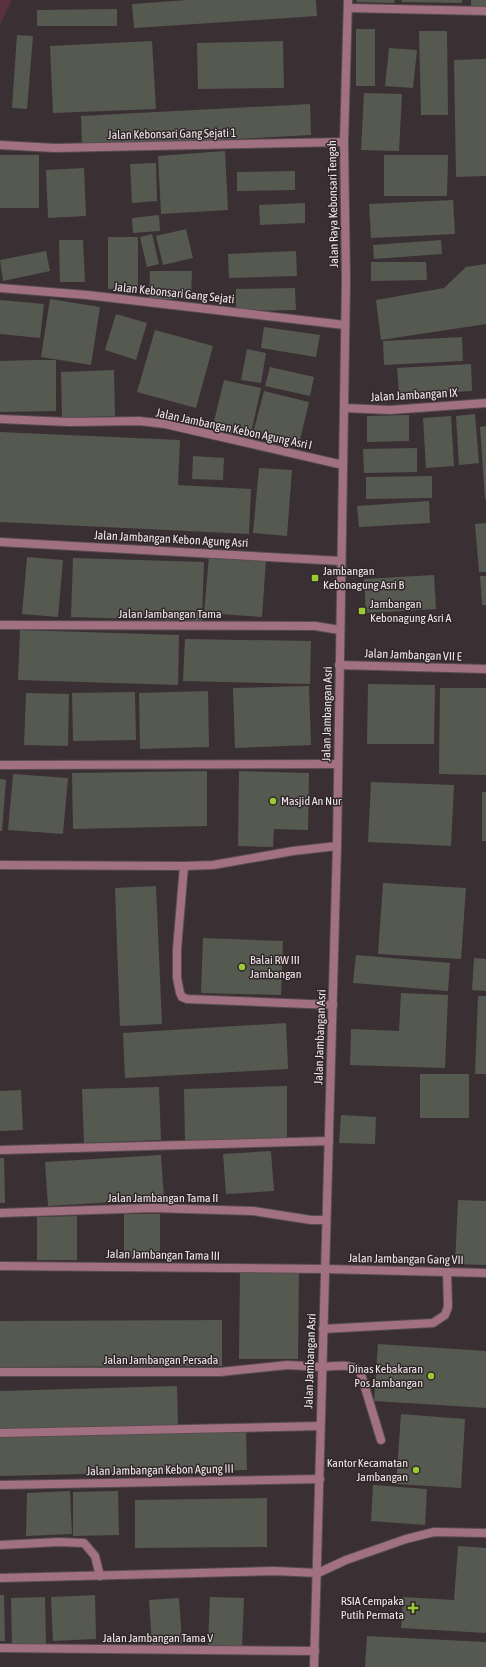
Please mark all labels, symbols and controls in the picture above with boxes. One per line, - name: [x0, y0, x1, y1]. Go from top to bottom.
- street label: Jalan Kebonsari Gang Sejati 1: [108, 126, 237, 142]
- street label: Jalan Raya Kebonsari Tengah: [325, 140, 341, 268]
- street label: Jalan Kebonsari Gang Sejati: [113, 280, 235, 306]
- street label: Jalan Jambangan IX: [370, 386, 459, 404]
- street label: Jalan Jambangan Kebon Agung Asri I: [155, 406, 313, 452]
- street label: Jalan Jambangan Kebon Agung Asri: [93, 528, 249, 550]
- place label: Jambangan Kebonagung Asri B: [323, 564, 404, 592]
- marker: Jambangan Kebonagung Asri B: [310, 573, 320, 583]
- place label: Jambangan Kebonagung Asri A: [370, 597, 451, 625]
- marker: Jambangan Kebonagung Asri A: [357, 606, 367, 616]
- street label: Jalan Jambangan Tama: [119, 607, 222, 621]
- street label: Jalan Jambangan VII E: [364, 646, 462, 664]
- street label: Jalan Jambangan Asri: [319, 666, 335, 762]
- place label: Masjid An Nur: [281, 794, 342, 808]
- marker: Masjid An Nur: [268, 796, 278, 806]
- place label: Balai RW III Jambangan: [250, 953, 301, 981]
- marker: Balai RW III Jambangan: [237, 962, 247, 972]
- street label: Jalan Jambangan Asri: [311, 989, 329, 1085]
- street label: Jalan Jambangan Tama II: [108, 1191, 218, 1205]
- street label: Jalan Jambangan Tama III: [106, 1247, 220, 1263]
- street label: Jalan Jambangan Gang VII: [348, 1251, 464, 1267]
- street label: Jalan Jambangan Asri: [301, 1313, 319, 1409]
- street label: Jalan Jambangan Persada: [104, 1353, 218, 1367]
- place label: Dinas Kebakaran Pos Jambangan: [348, 1362, 423, 1390]
- marker: Dinas Kebakaran Pos Jambangan: [426, 1371, 436, 1381]
- place label: Kantor Kecamatan Jambangan: [327, 1456, 408, 1484]
- street label: Jalan Jambangan Kebon Agung III: [86, 1462, 234, 1478]
- marker: Kantor Kecamatan Jambangan: [411, 1465, 421, 1475]
- place label: RSIA Cempaka Putih Permata: [341, 1594, 404, 1622]
- marker: RSIA Cempaka Putih Permata: [407, 1602, 419, 1614]
- street label: Jalan Jambangan Tama V: [103, 1631, 213, 1645]

